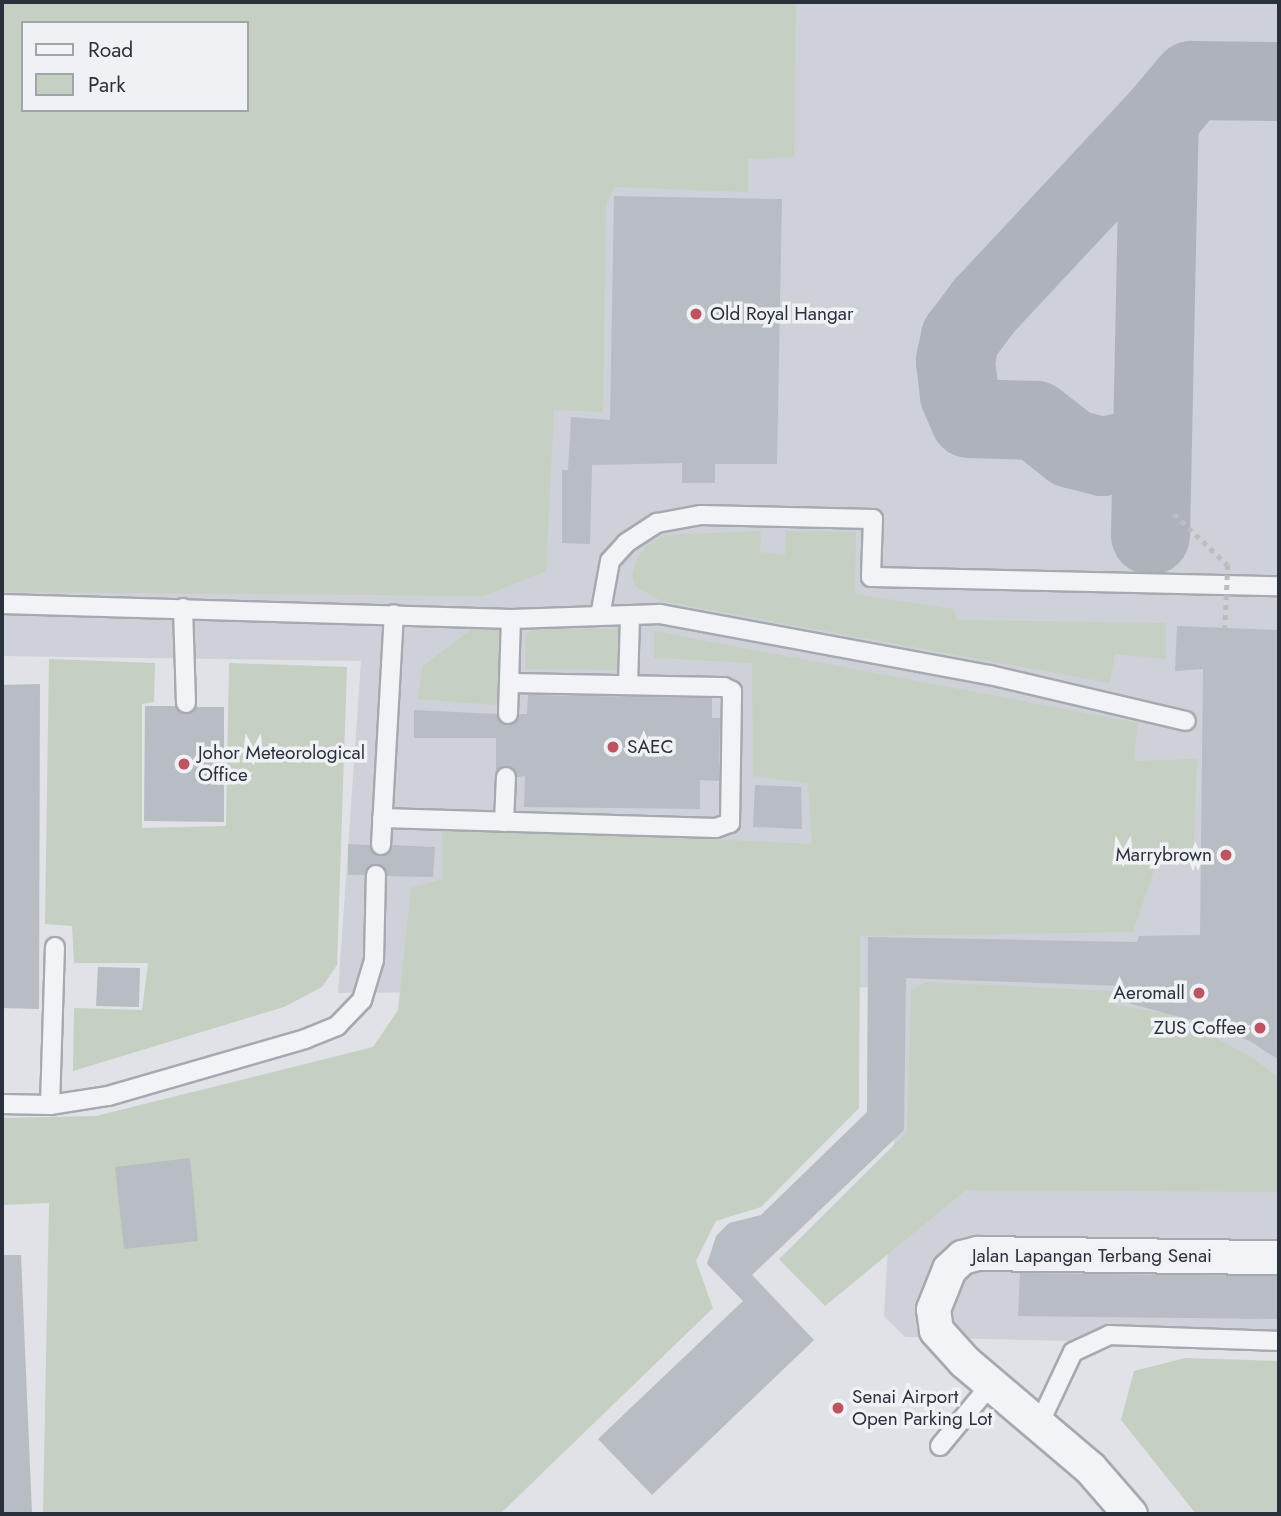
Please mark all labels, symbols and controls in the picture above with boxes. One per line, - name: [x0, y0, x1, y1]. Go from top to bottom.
- legend: [21, 21, 248, 112]
- text: Road: [88, 35, 133, 65]
- text: Park: [88, 70, 125, 100]
- place label: Old Royal Hangar: [710, 303, 853, 325]
- marker: Old Royal Hangar: [688, 306, 704, 322]
- place label: SAEC: [627, 736, 673, 758]
- marker: SAEC: [605, 739, 621, 755]
- place label: Johor Meteorological Office: [198, 742, 365, 786]
- marker: Johor Meteorological Office: [176, 756, 192, 772]
- place label: Marrybrown: [1115, 844, 1212, 866]
- marker: Marrybrown: [1218, 847, 1234, 863]
- place label: Aeromall: [1113, 982, 1185, 1004]
- marker: Aeromall: [1191, 985, 1207, 1001]
- place label: ZUS Coffee: [1154, 1017, 1246, 1039]
- marker: ZUS Coffee: [1252, 1020, 1268, 1036]
- street label: Jalan Lapangan Terbang Senai: [972, 1245, 1212, 1267]
- place label: Senai Airport Open Parking Lot: [852, 1386, 992, 1430]
- marker: Senai Airport Open Parking Lot: [830, 1400, 846, 1416]

